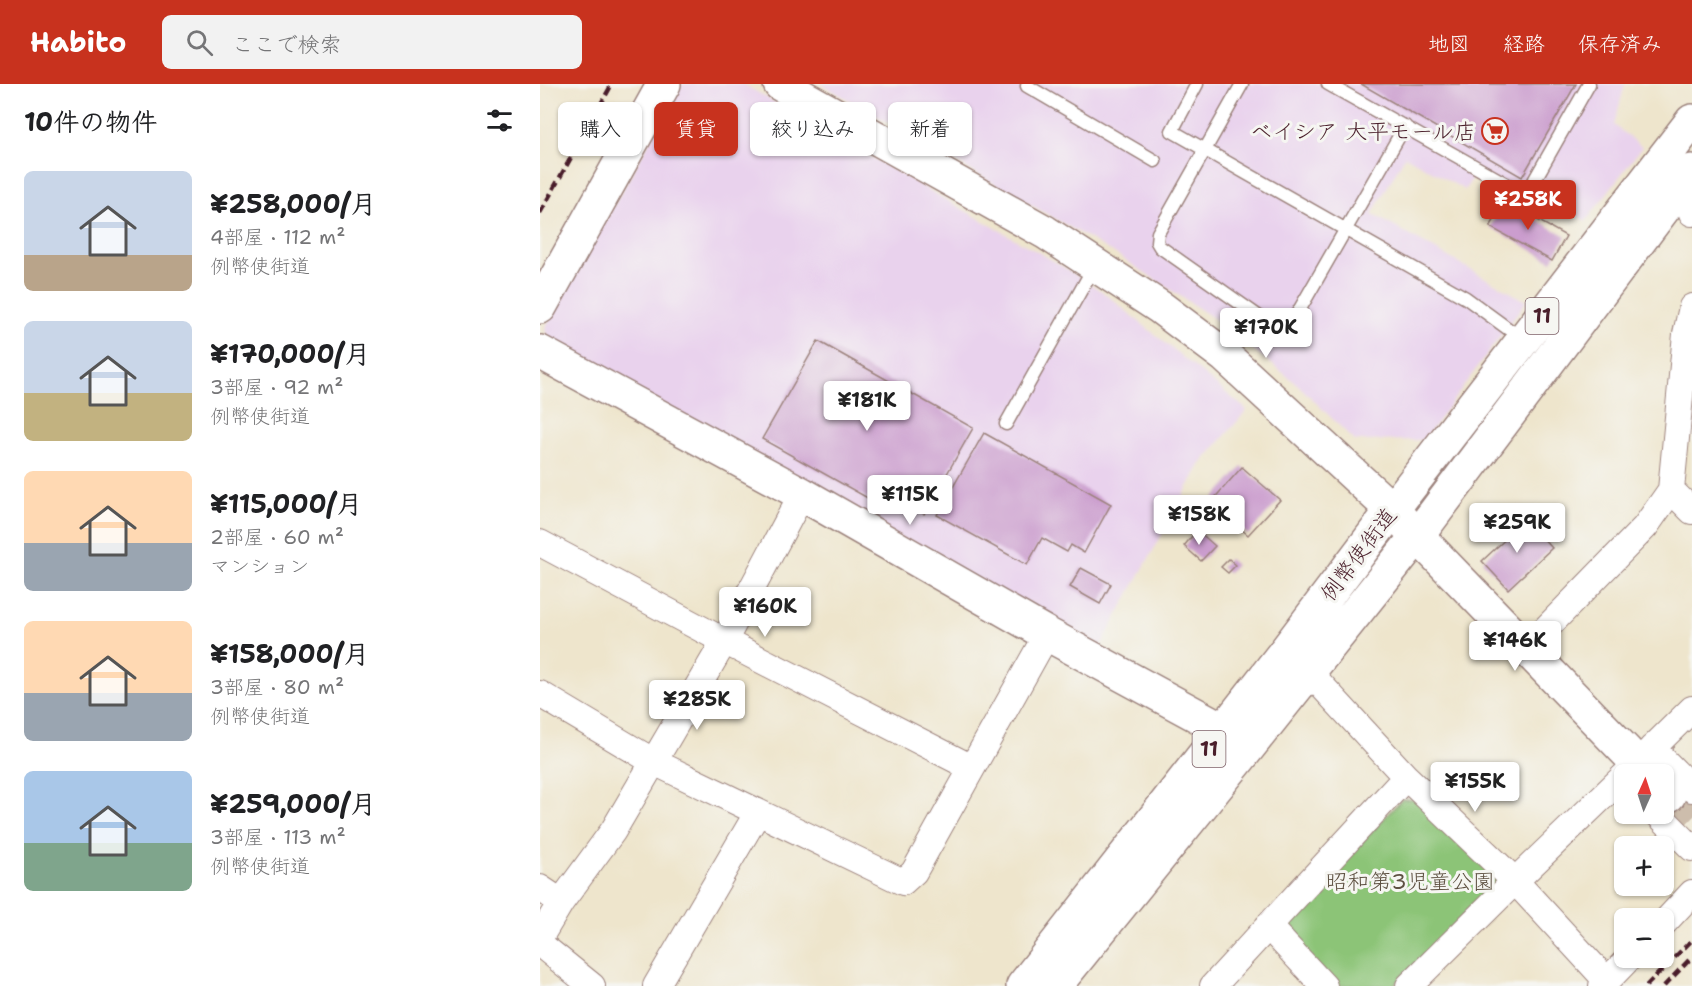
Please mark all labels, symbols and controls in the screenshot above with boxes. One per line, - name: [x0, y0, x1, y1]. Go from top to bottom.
- search box: [162, 15, 582, 69]
- text: Habito: [30, 23, 126, 61]
- icon: search: [183, 26, 216, 59]
- text: ここで検索: [231, 30, 341, 59]
- text: 地図: [1428, 30, 1470, 58]
- text: 経路: [1503, 30, 1545, 58]
- text: 保存済み: [1578, 30, 1662, 58]
- chip: 購入: [558, 102, 642, 156]
- chip: 賃貸: [654, 102, 738, 156]
- chip: 絞り込み: [750, 102, 876, 156]
- chip: 新着: [888, 102, 972, 156]
- text: 10件の物件: [24, 104, 157, 139]
- icon: filters: [483, 104, 516, 137]
- supermarket icon: ベイシア 大平モール店: [1480, 116, 1510, 146]
- place label: ベイシア 大平モール店: [1250, 117, 1476, 146]
- pin: ¥258K: [1486, 180, 1570, 231]
- text: ¥258,000/月: [210, 186, 376, 221]
- text: ¥258K: [1494, 186, 1562, 212]
- icon: home: [72, 195, 144, 267]
- text: 4部屋 · 112 m²: [210, 224, 346, 250]
- text: 例幣使街道: [210, 253, 310, 279]
- road number: 11: [1526, 298, 1558, 334]
- pin: ¥170K: [1224, 308, 1308, 359]
- text: ¥170K: [1234, 314, 1298, 340]
- text: ¥170,000/月: [210, 336, 370, 371]
- icon: home: [72, 345, 144, 417]
- text: 3部屋 · 92 m²: [210, 374, 344, 400]
- pin: ¥181K: [825, 381, 909, 432]
- text: ¥181K: [838, 387, 896, 413]
- text: 例幣使街道: [210, 403, 310, 429]
- pin: ¥115K: [868, 475, 952, 526]
- text: ¥115K: [881, 481, 939, 507]
- text: ¥115,000/月: [210, 486, 363, 521]
- icon: home: [72, 495, 144, 567]
- pin: ¥158K: [1157, 495, 1241, 546]
- text: ¥158K: [1168, 501, 1230, 527]
- street label: 例幣使街道: [1314, 502, 1403, 607]
- pin: ¥259K: [1475, 503, 1559, 554]
- text: ¥259K: [1483, 509, 1551, 535]
- text: 2部屋 · 60 m²: [210, 524, 344, 550]
- text: マンション: [210, 553, 309, 579]
- pin: ¥160K: [723, 587, 807, 638]
- text: ¥160K: [733, 593, 797, 619]
- pin: ¥146K: [1473, 621, 1557, 672]
- text: ¥146K: [1483, 627, 1547, 653]
- text: ¥158,000/月: [210, 636, 370, 671]
- icon: home: [72, 645, 144, 717]
- text: 3部屋 · 80 m²: [210, 674, 344, 700]
- pin: ¥285K: [655, 680, 739, 731]
- text: ¥285K: [663, 686, 731, 712]
- text: 例幣使街道: [210, 703, 310, 729]
- road number: 11: [1192, 731, 1226, 767]
- pin: ¥155K: [1433, 762, 1517, 813]
- north arrow: [1614, 764, 1674, 824]
- map controls: [1614, 764, 1674, 968]
- text: ¥155K: [1444, 768, 1506, 794]
- text: ¥259,000/月: [210, 786, 376, 821]
- icon: home: [72, 795, 144, 867]
- text: 3部屋 · 113 m²: [210, 824, 346, 850]
- button: +: [1614, 836, 1674, 896]
- text: 例幣使街道: [210, 853, 310, 879]
- park label: 昭和第3児童公園: [1325, 867, 1495, 896]
- button: −: [1614, 908, 1674, 968]

